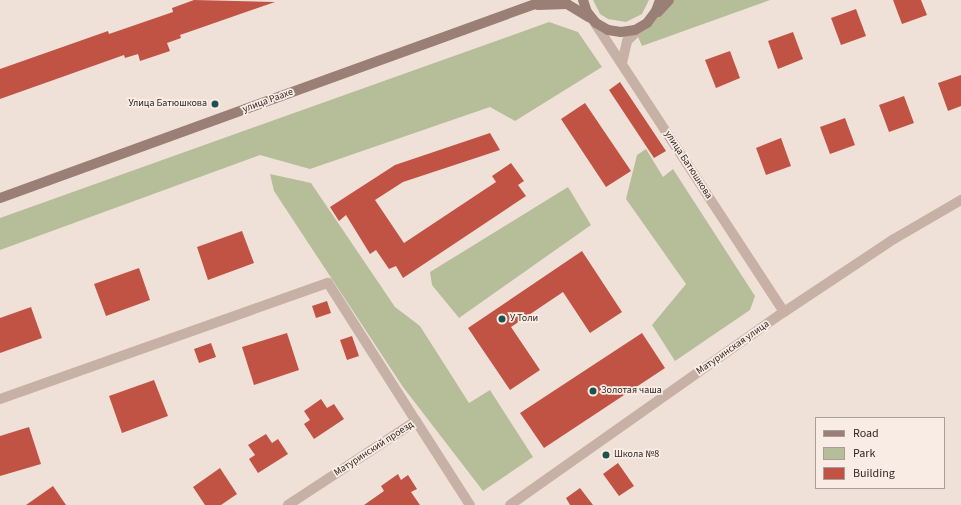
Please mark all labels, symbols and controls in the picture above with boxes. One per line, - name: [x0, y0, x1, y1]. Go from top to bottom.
- street label: улица Раахе: [241, 86, 295, 116]
- place label: Улица Батюшкова: [129, 98, 207, 110]
- marker: Улица Батюшкова: [210, 99, 220, 109]
- street label: улица Батюшкова: [662, 129, 714, 201]
- place label: У Толи: [510, 313, 538, 325]
- marker: У Толи: [497, 314, 507, 324]
- street label: Матуринская улица: [694, 318, 772, 378]
- place label: Золотая чаша: [601, 385, 662, 397]
- marker: Золотая чаша: [588, 386, 598, 396]
- legend: [815, 417, 945, 489]
- street label: Матуринский проезд: [332, 419, 416, 479]
- text: Road: [853, 425, 879, 442]
- text: Park: [853, 445, 875, 462]
- place label: Школа №8: [614, 449, 659, 461]
- marker: Школа №8: [601, 450, 611, 460]
- text: Building: [853, 465, 895, 482]

